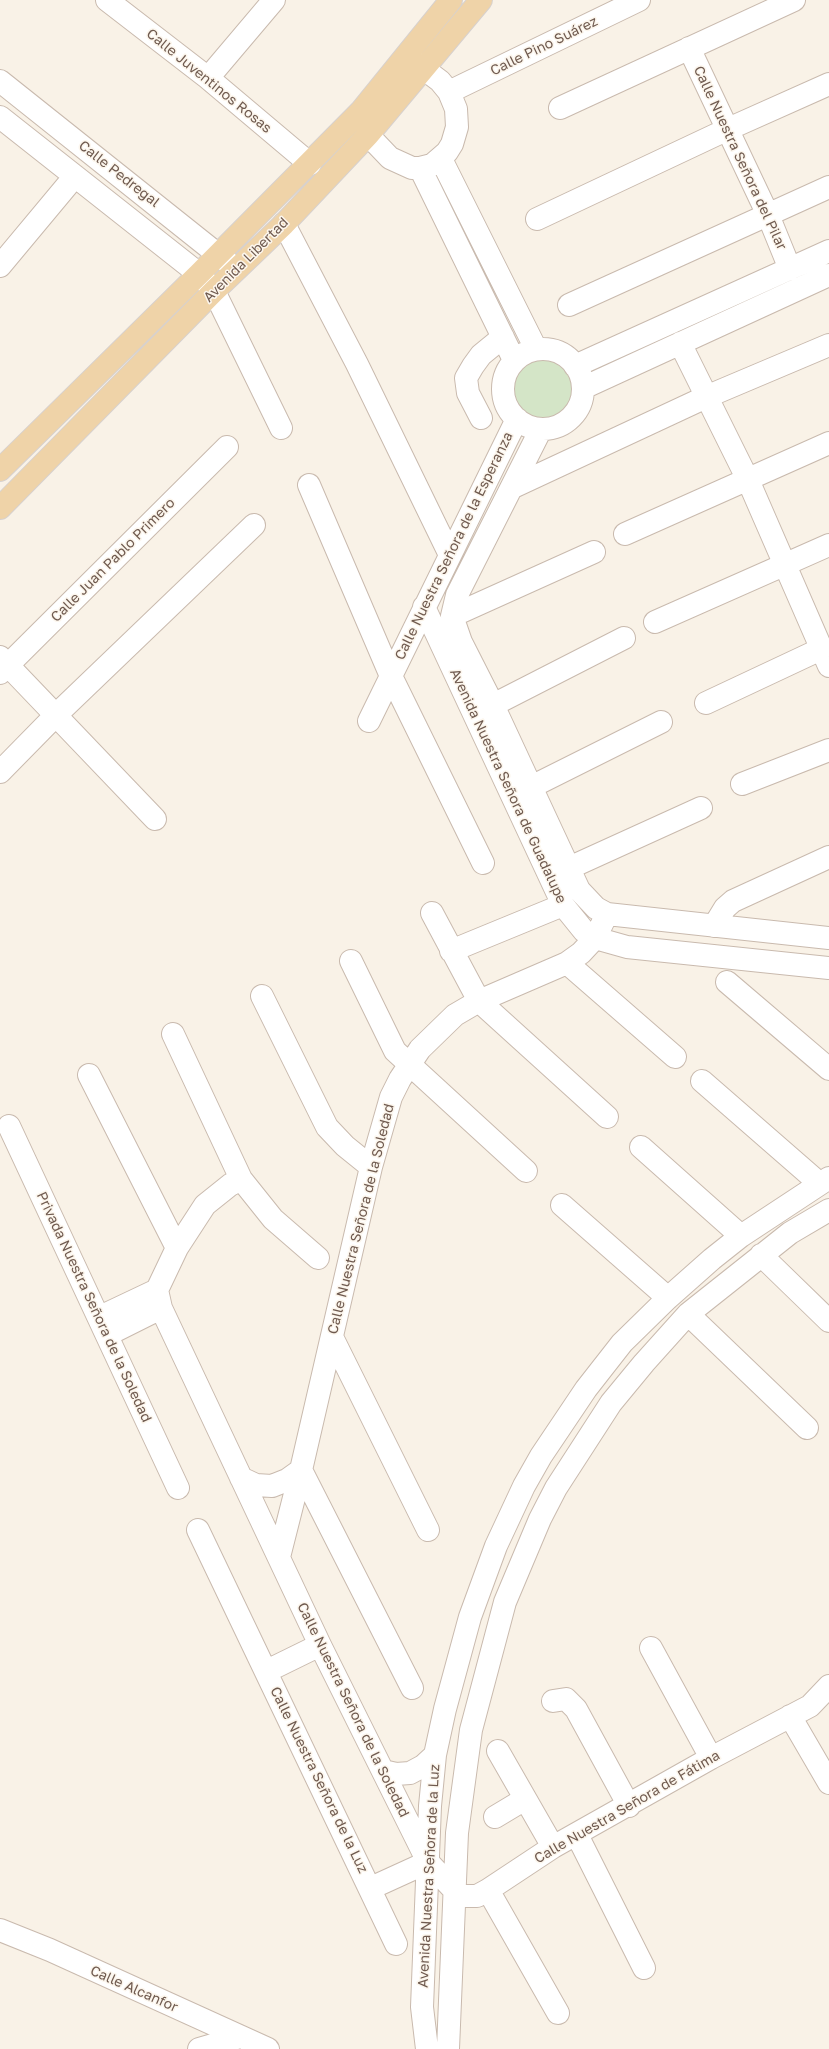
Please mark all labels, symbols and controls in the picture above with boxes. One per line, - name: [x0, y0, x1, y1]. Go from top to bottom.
- street label: Calle Pino Suárez: [488, 13, 600, 79]
- street label: Calle Juventinos Rosas: [143, 25, 275, 137]
- street label: Calle Nuestra Señora del Pilar: [690, 63, 790, 253]
- street label: Calle Pedregal: [75, 137, 163, 211]
- street label: Avenida Libertad: [200, 214, 292, 306]
- street label: Calle Nuestra Señora de la Esperanza: [391, 429, 517, 663]
- street label: Calle Juan Pablo Primero: [47, 494, 179, 626]
- street label: Avenida Nuestra Señora de Guadalupe: [446, 666, 570, 906]
- street label: Calle Nuestra Señora de la Soledad: [324, 1102, 398, 1336]
- street label: Privada Nuestra Señora de la Soledad: [33, 1189, 155, 1425]
- street label: Calle Nuestra Señora de la Soledad: [294, 1600, 412, 1820]
- street label: Calle Nuestra Señora de la Luz: [266, 1684, 372, 1876]
- street label: Calle Nuestra Señora de Fátima: [531, 1747, 723, 1867]
- street label: Avenida Nuestra Señora de la Luz: [415, 1764, 443, 1988]
- street label: Calle Alcanfor: [88, 1962, 180, 2016]

